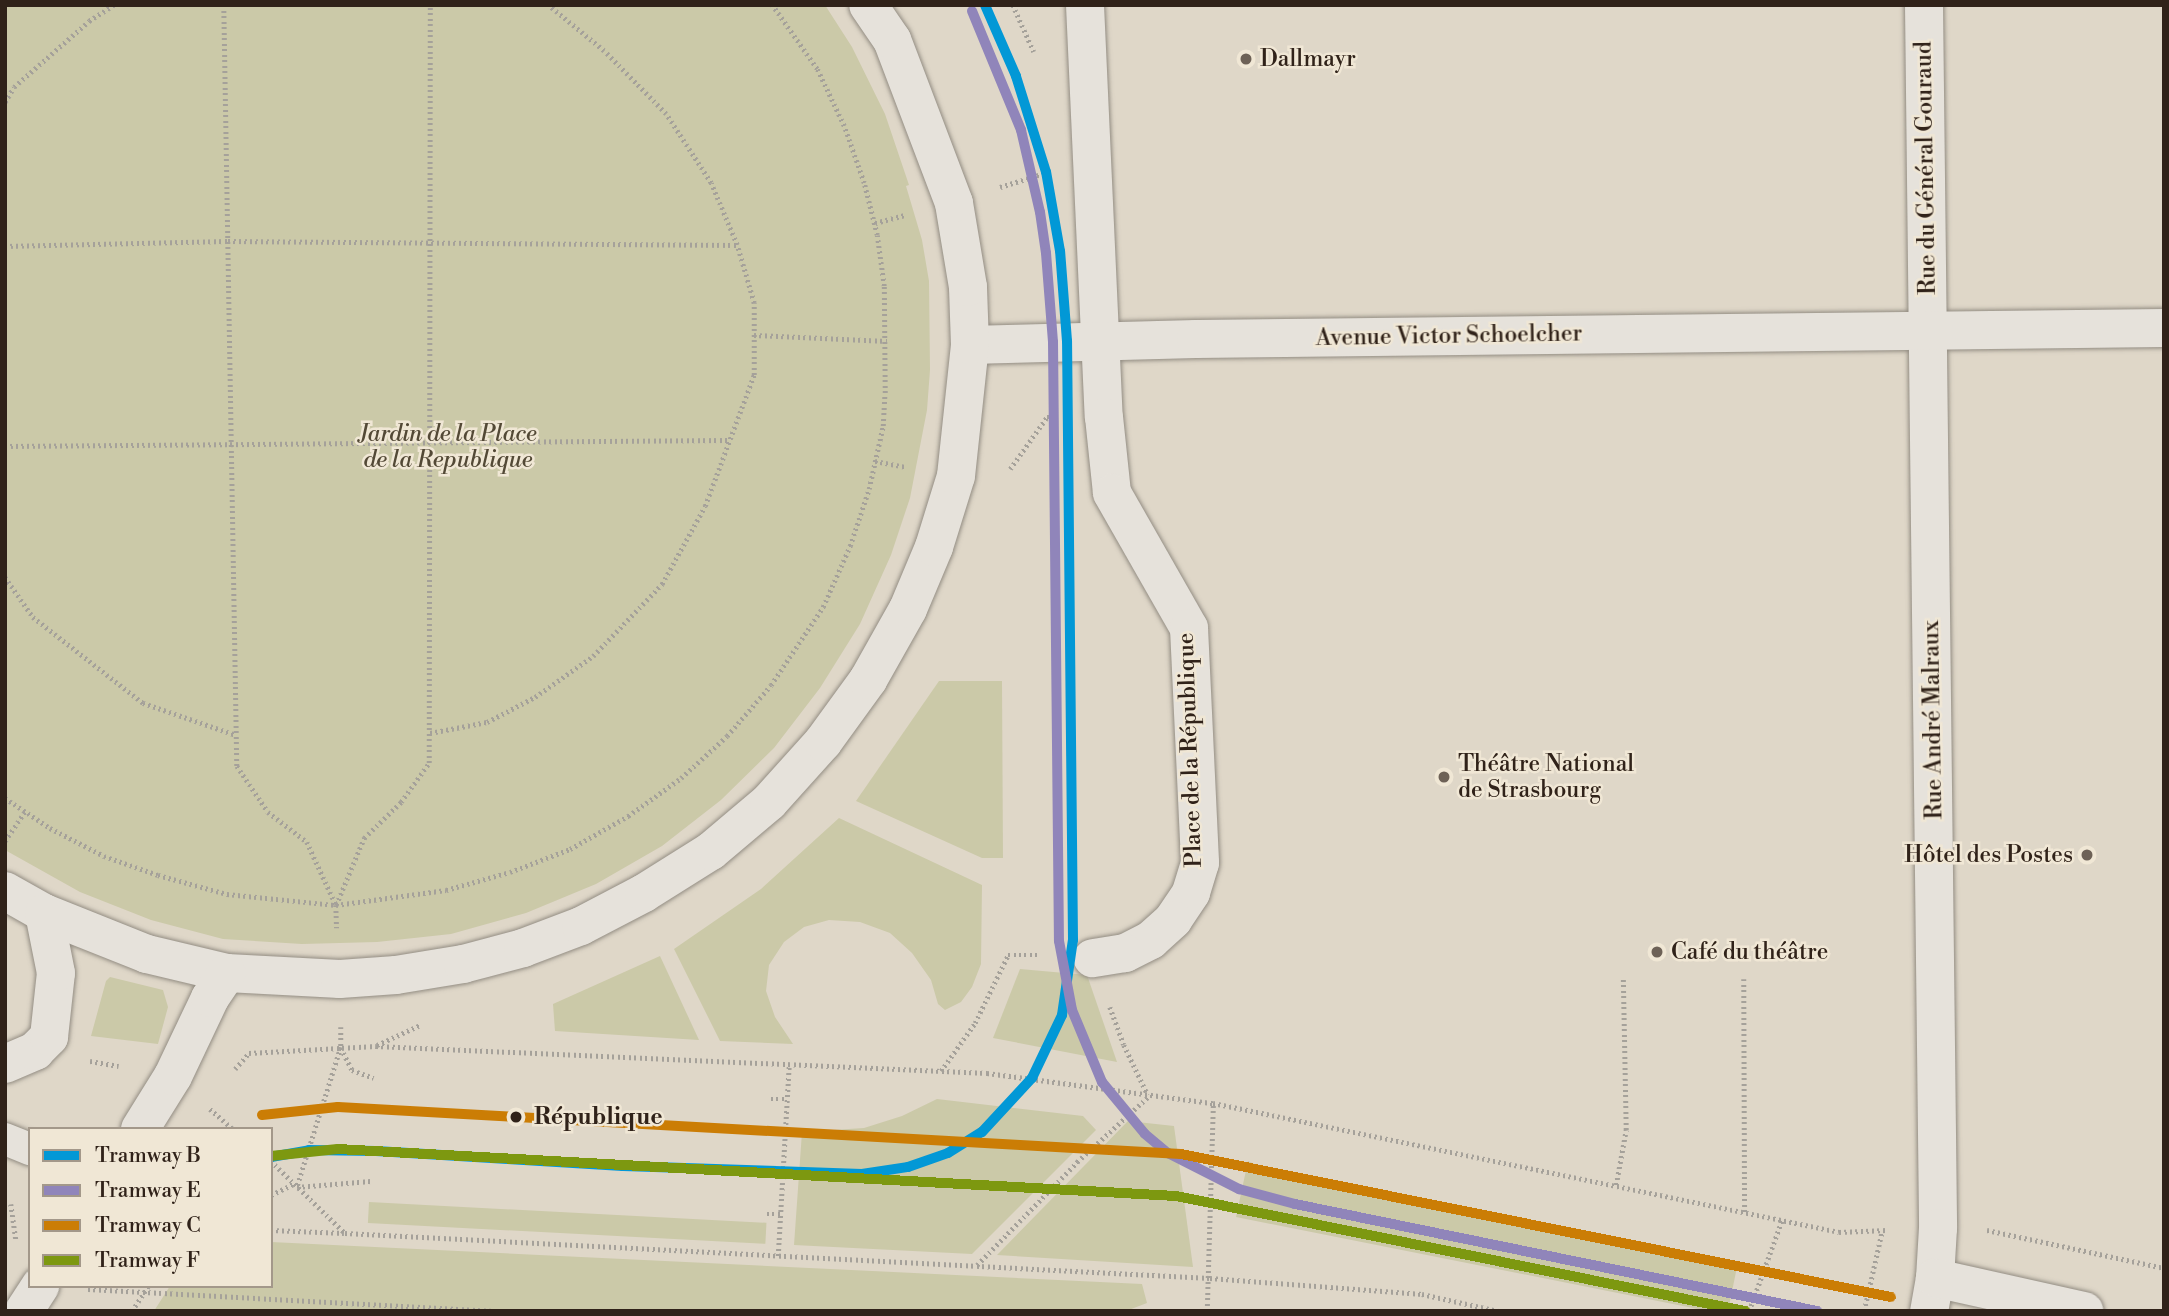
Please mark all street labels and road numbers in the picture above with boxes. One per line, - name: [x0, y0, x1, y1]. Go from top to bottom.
- street label: Rue du Général Gouraud: [1910, 41, 1942, 295]
- street label: Avenue Victor Schoelcher: [1315, 320, 1583, 352]
- street label: Rue André Malraux: [1917, 620, 1949, 820]
- street label: Place de la République: [1172, 632, 1208, 868]

